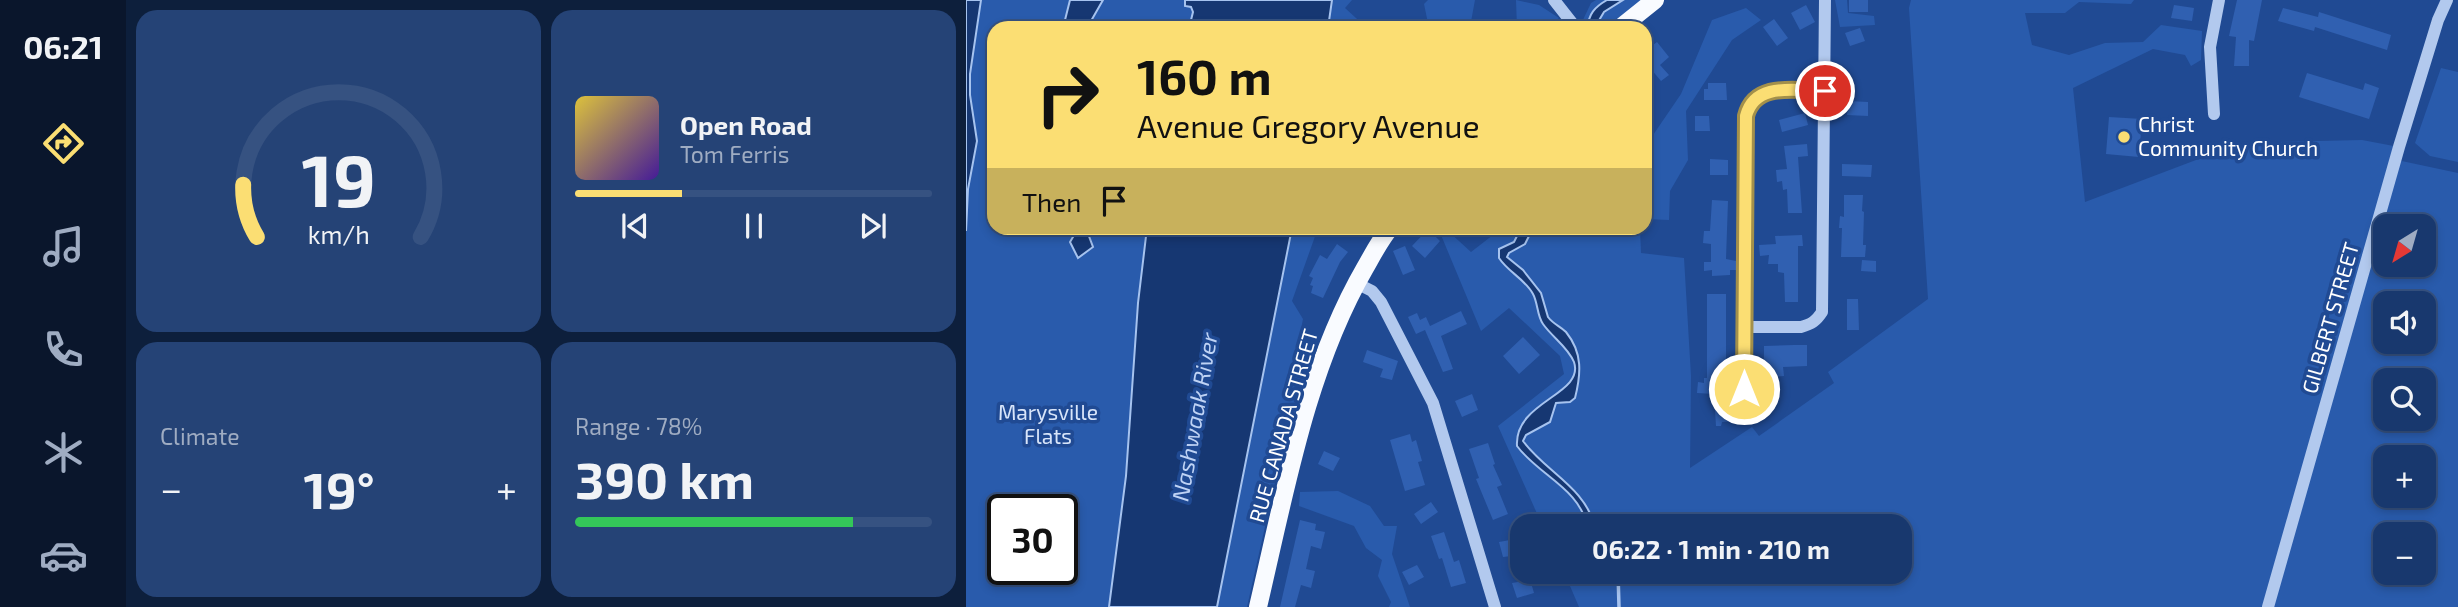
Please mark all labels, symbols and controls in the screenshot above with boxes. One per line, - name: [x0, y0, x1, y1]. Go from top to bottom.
- text: 06:21: [23, 27, 103, 65]
- text: 160 m: [1137, 46, 1272, 105]
- icon: right: [1022, 49, 1113, 140]
- pin: [1795, 61, 1855, 121]
- icon: arrive: [1806, 72, 1844, 110]
- text: Avenue Gregory Avenue: [1137, 106, 1480, 144]
- text: Open Road: [680, 109, 812, 140]
- place label: Christ Community Church: [2138, 111, 2318, 160]
- icon: directions: [39, 119, 88, 168]
- marker: Christ Community Church: [2116, 129, 2132, 145]
- text: 19: [301, 134, 376, 222]
- text: Tom Ferris: [680, 140, 789, 168]
- icon: arrive: [1095, 182, 1133, 220]
- text: Then: [1022, 186, 1081, 217]
- icon: previous: [616, 207, 654, 245]
- icon: pause: [735, 207, 773, 245]
- icon: next: [854, 207, 892, 245]
- north arrow: [2373, 214, 2436, 276]
- map controls: [2373, 214, 2436, 585]
- text: km/h: [307, 219, 370, 249]
- icon: music: [39, 222, 88, 271]
- street label: GILBERT STREET: [2296, 239, 2363, 396]
- button: sound: [2373, 291, 2436, 354]
- icon: phone: [39, 325, 88, 374]
- street label: RUE CANADA STREET: [1243, 326, 1322, 525]
- water label: Nashwaak River: [1165, 329, 1223, 503]
- position arrow: [1707, 352, 1781, 426]
- button: search: [2373, 368, 2436, 431]
- park label: Marysville Flats: [998, 399, 1098, 448]
- text: Range · 78%: [575, 412, 702, 440]
- text: Climate: [160, 422, 240, 450]
- icon: climate: [39, 428, 88, 477]
- button: +: [2373, 445, 2436, 508]
- text: 390 km: [575, 447, 754, 509]
- text: 19°: [304, 457, 375, 519]
- text: −: [160, 465, 182, 511]
- text: +: [496, 465, 517, 511]
- speed limit sign: 30: [987, 494, 1078, 585]
- button: −: [2373, 522, 2436, 585]
- icon: car: [39, 531, 88, 580]
- text: 06:22 · 1 min · 210 m: [1592, 533, 1830, 564]

